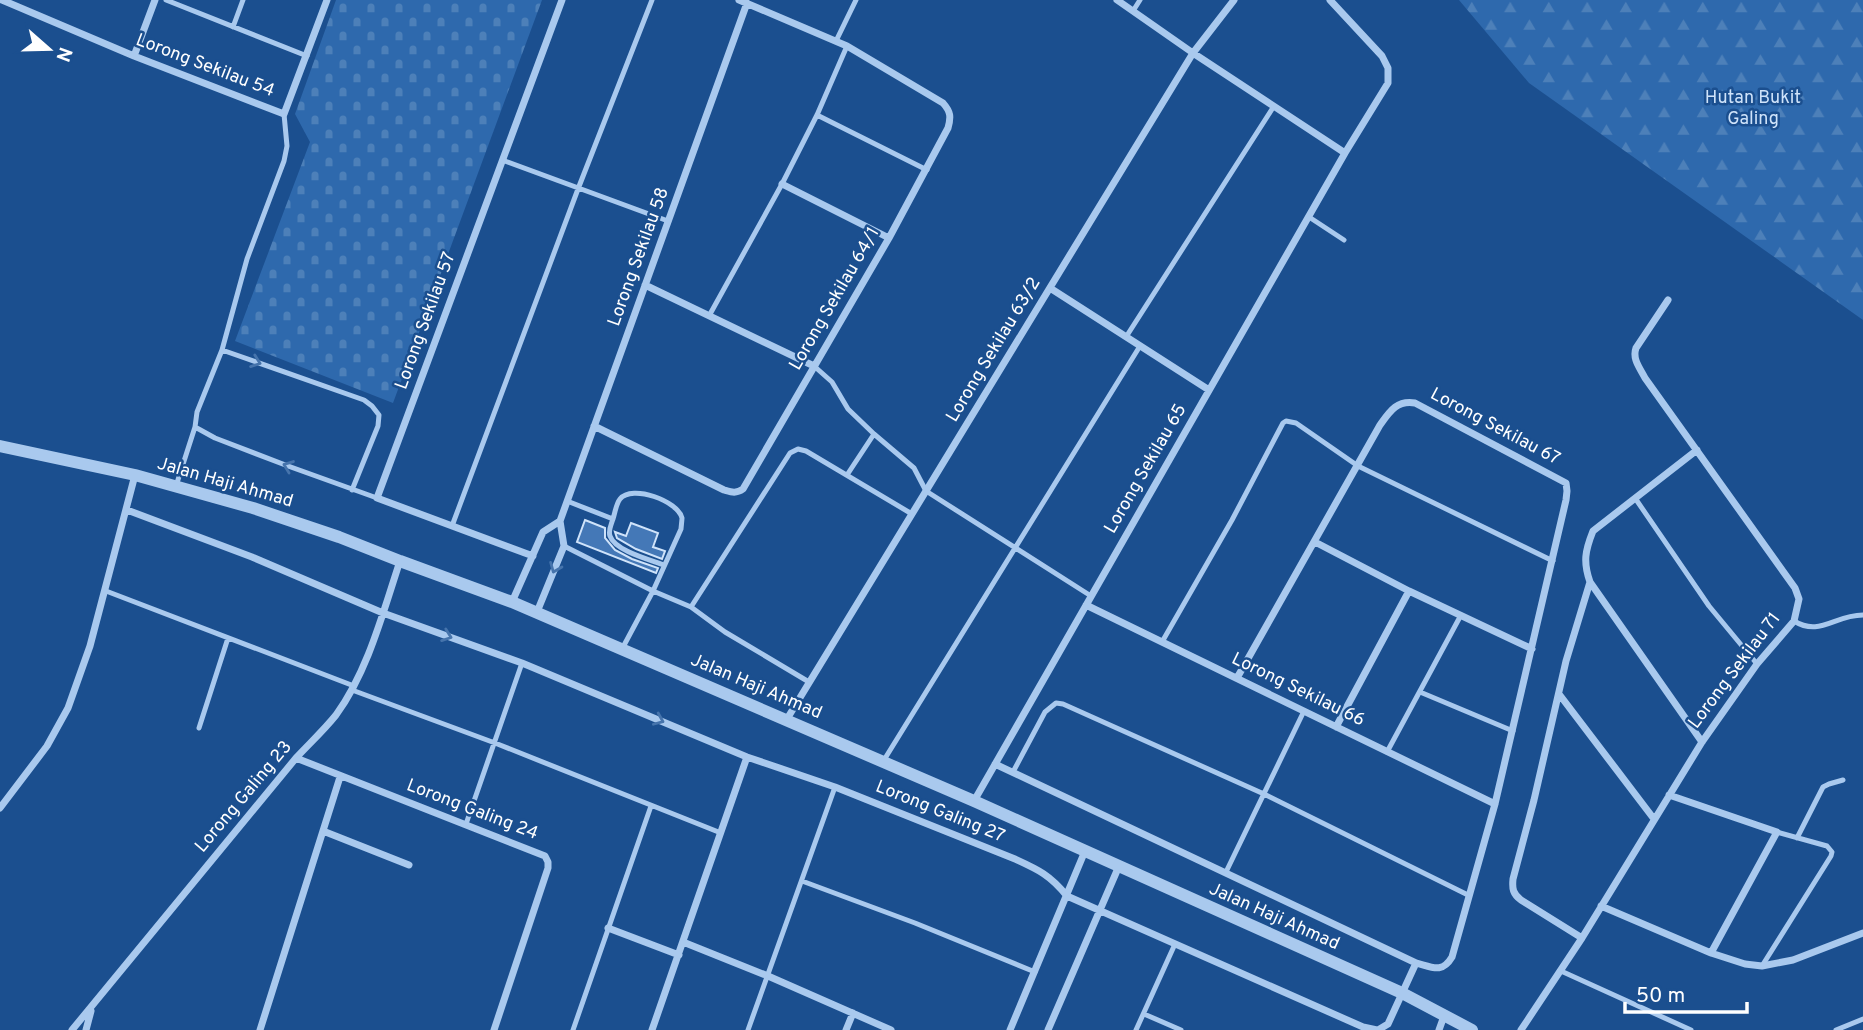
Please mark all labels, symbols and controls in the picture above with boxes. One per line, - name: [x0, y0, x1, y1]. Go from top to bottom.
- north arrow: [14, 14, 84, 84]
- street label: Lorong Sekilau 54: [132, 29, 278, 103]
- text: N: [49, 44, 77, 65]
- park label: Hutan Bukit Galing: [1705, 87, 1801, 131]
- street label: Lorong Sekilau 58: [603, 184, 675, 330]
- street label: Lorong Sekilau 64/1: [785, 223, 885, 375]
- street label: Lorong Sekilau 57: [390, 249, 462, 393]
- street label: Lorong Sekilau 63/2: [942, 273, 1046, 427]
- one-way arrow: [249, 354, 261, 368]
- street label: Lorong Sekilau 67: [1426, 383, 1564, 471]
- street label: Lorong Sekilau 65: [1100, 400, 1192, 538]
- street label: Jalan Haji Ahmad: [154, 453, 296, 513]
- one-way arrow: [282, 460, 294, 474]
- one-way arrow: [550, 561, 564, 573]
- street label: Lorong Sekilau 71: [1684, 608, 1786, 734]
- one-way arrow: [441, 628, 453, 642]
- street label: Lorong Sekilau 66: [1228, 648, 1368, 732]
- street label: Jalan Haji Ahmad: [687, 649, 825, 725]
- one-way arrow: [652, 711, 664, 725]
- street label: Lorong Galing 23: [190, 736, 298, 858]
- street label: Lorong Galing 24: [403, 774, 541, 846]
- street label: Lorong Galing 27: [872, 776, 1008, 848]
- street label: Jalan Haji Ahmad: [1205, 878, 1343, 956]
- scale bar: [1625, 970, 1748, 1014]
- text: 50 m: [1636, 983, 1685, 1010]

